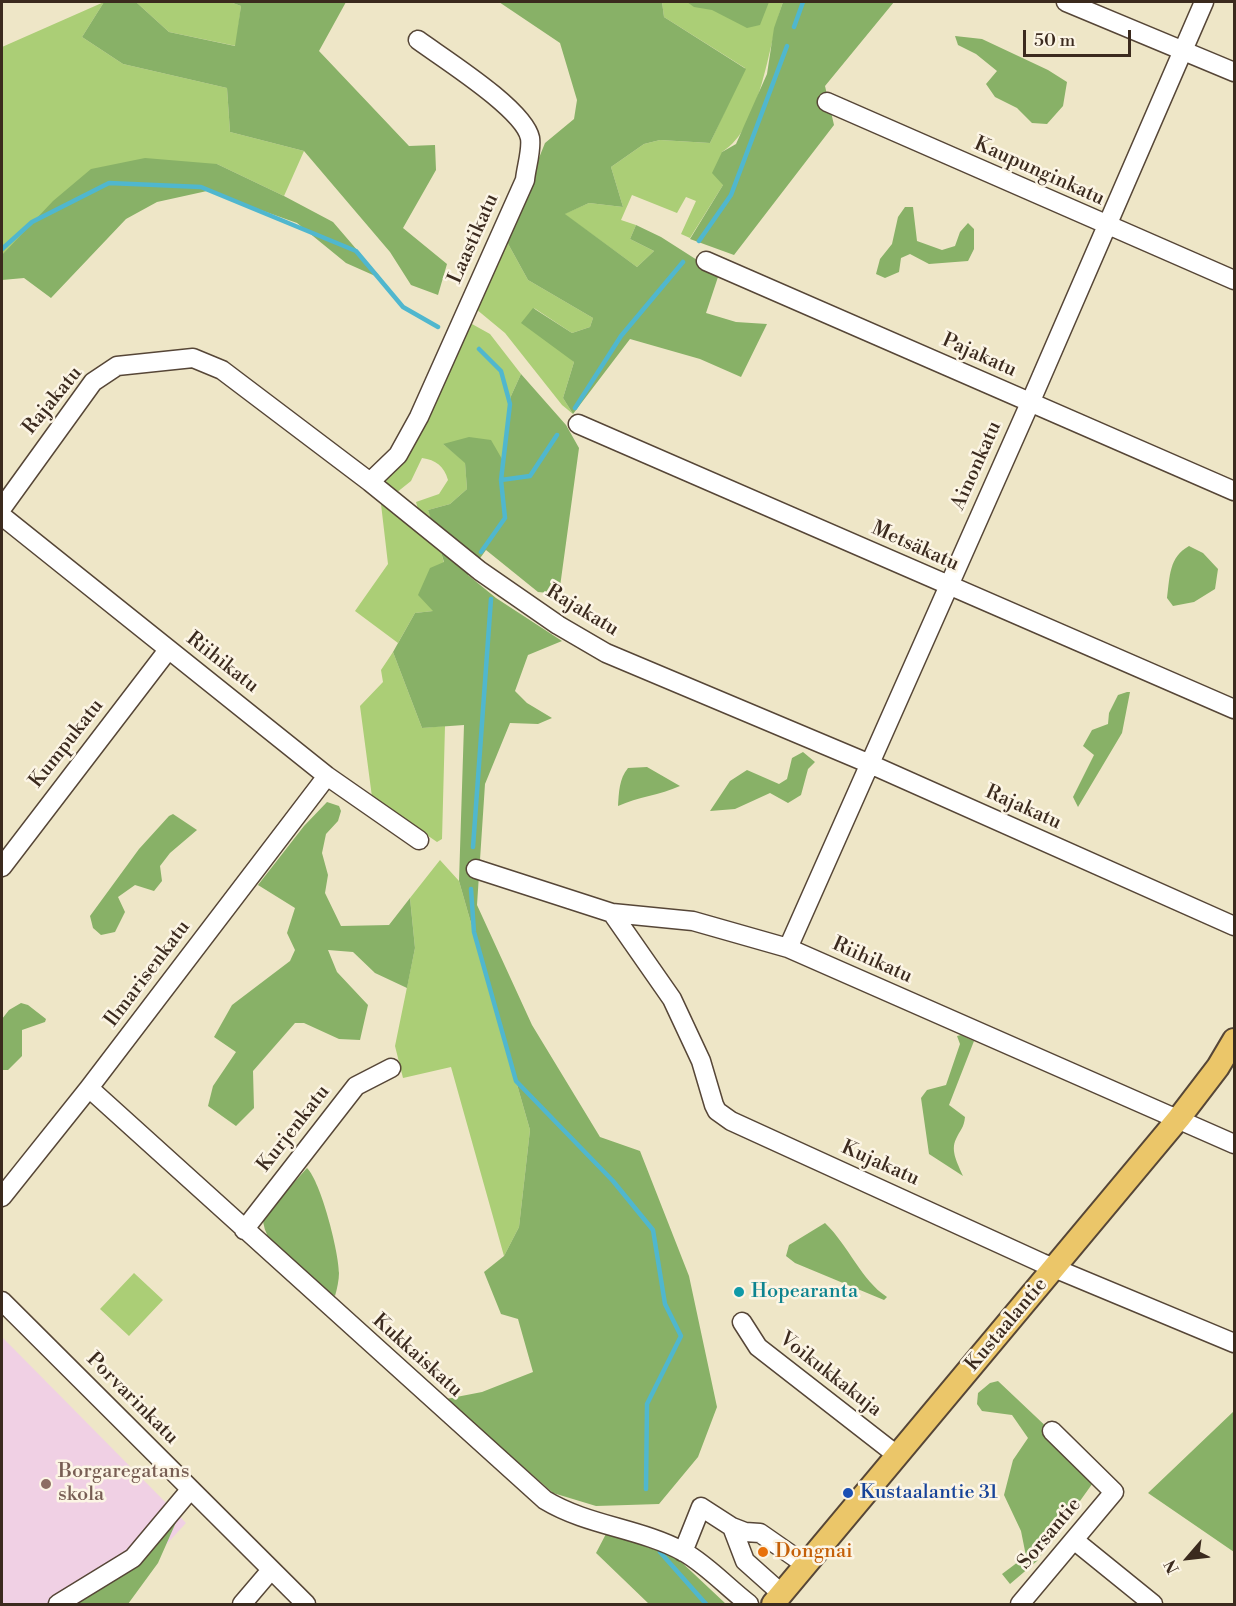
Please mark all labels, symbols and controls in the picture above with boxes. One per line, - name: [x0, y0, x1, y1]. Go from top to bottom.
- scale bar: [1026, 18, 1134, 56]
- text: 50 m: [1034, 29, 1075, 52]
- street label: Kaupunginkatu: [970, 132, 1108, 212]
- street label: Laastikatu: [444, 190, 504, 288]
- street label: Pajakatu: [938, 329, 1020, 383]
- street label: Rajakatu: [18, 362, 88, 440]
- street label: Ainonkatu: [947, 418, 1007, 514]
- street label: Metsäkatu: [867, 517, 963, 577]
- street label: Rajakatu: [541, 580, 623, 642]
- street label: Riihikatu: [181, 627, 263, 699]
- street label: Kumpukatu: [25, 695, 109, 793]
- street label: Rajakatu: [981, 781, 1065, 835]
- street label: Ilmarisenkatu: [100, 916, 196, 1032]
- street label: Riihikatu: [828, 933, 916, 989]
- street label: Kurjenkatu: [253, 1081, 335, 1177]
- street label: Kujakatu: [837, 1136, 923, 1192]
- street label: Kustaalantie: [961, 1273, 1053, 1377]
- place label: Hopearanta: [751, 1280, 858, 1304]
- marker: Hopearanta: [732, 1285, 746, 1299]
- street label: Kukkaiskatu: [367, 1309, 467, 1403]
- street label: Voikukkakuja: [774, 1327, 886, 1423]
- street label: Porvarinkatu: [81, 1348, 183, 1450]
- place label: Borgaregatans skola: [58, 1460, 190, 1507]
- marker: Borgaregatans skola: [39, 1477, 53, 1491]
- place label: Kustaalantie 31: [860, 1481, 998, 1505]
- marker: Kustaalantie 31: [841, 1486, 855, 1500]
- street label: Sorsantie: [1013, 1493, 1087, 1575]
- north arrow: [1158, 1528, 1218, 1588]
- place label: Dongnai: [775, 1540, 853, 1564]
- marker: Dongnai: [756, 1545, 770, 1559]
- text: N: [1160, 1556, 1184, 1577]

